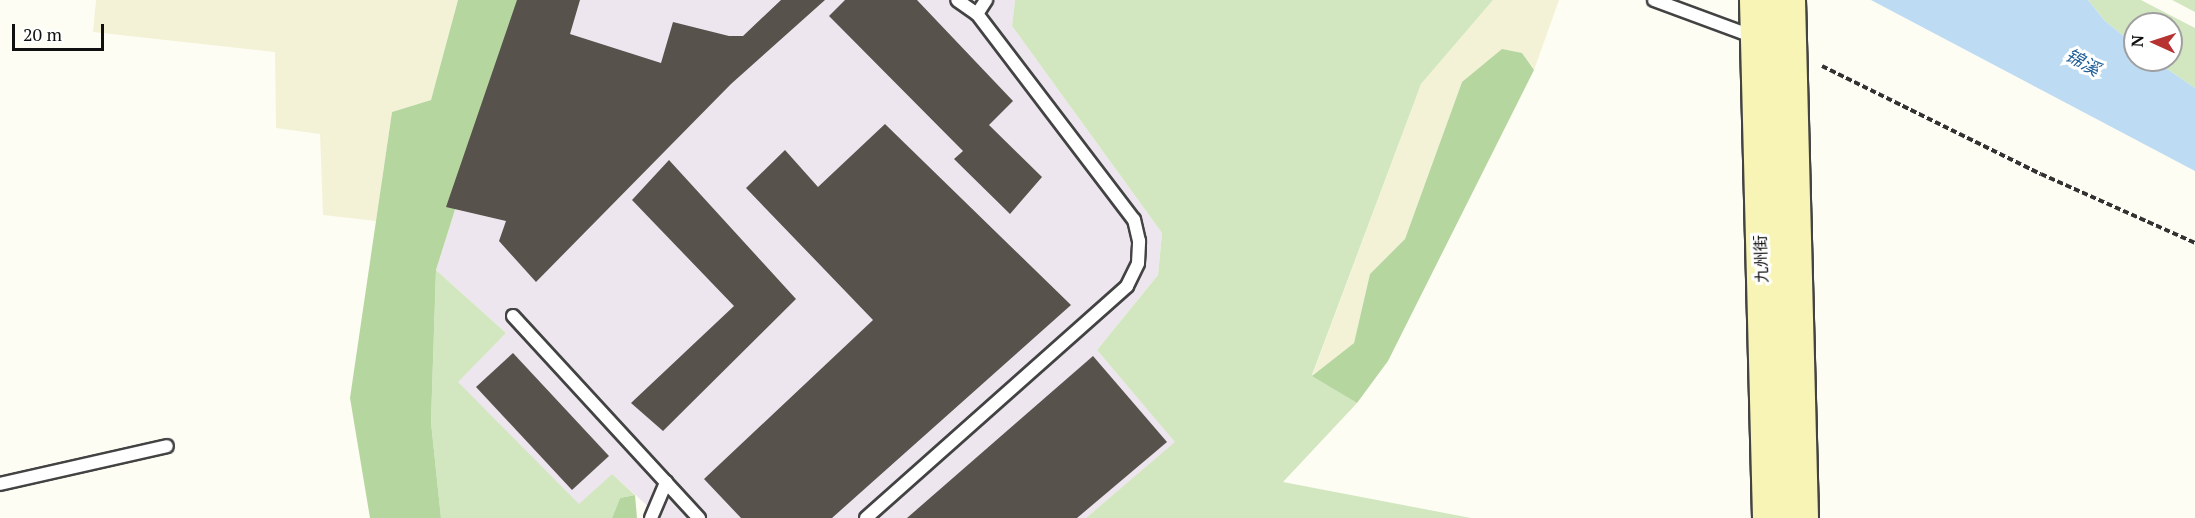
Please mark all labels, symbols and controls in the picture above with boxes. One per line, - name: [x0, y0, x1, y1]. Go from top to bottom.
- scale bar: [15, 12, 106, 50]
- north arrow: [2123, 12, 2183, 72]
- text: 20 m: [23, 22, 62, 46]
- text: N: [2126, 35, 2148, 48]
- water label: 锦溪: [2062, 44, 2104, 80]
- street label: 九州街: [1751, 235, 1771, 283]

